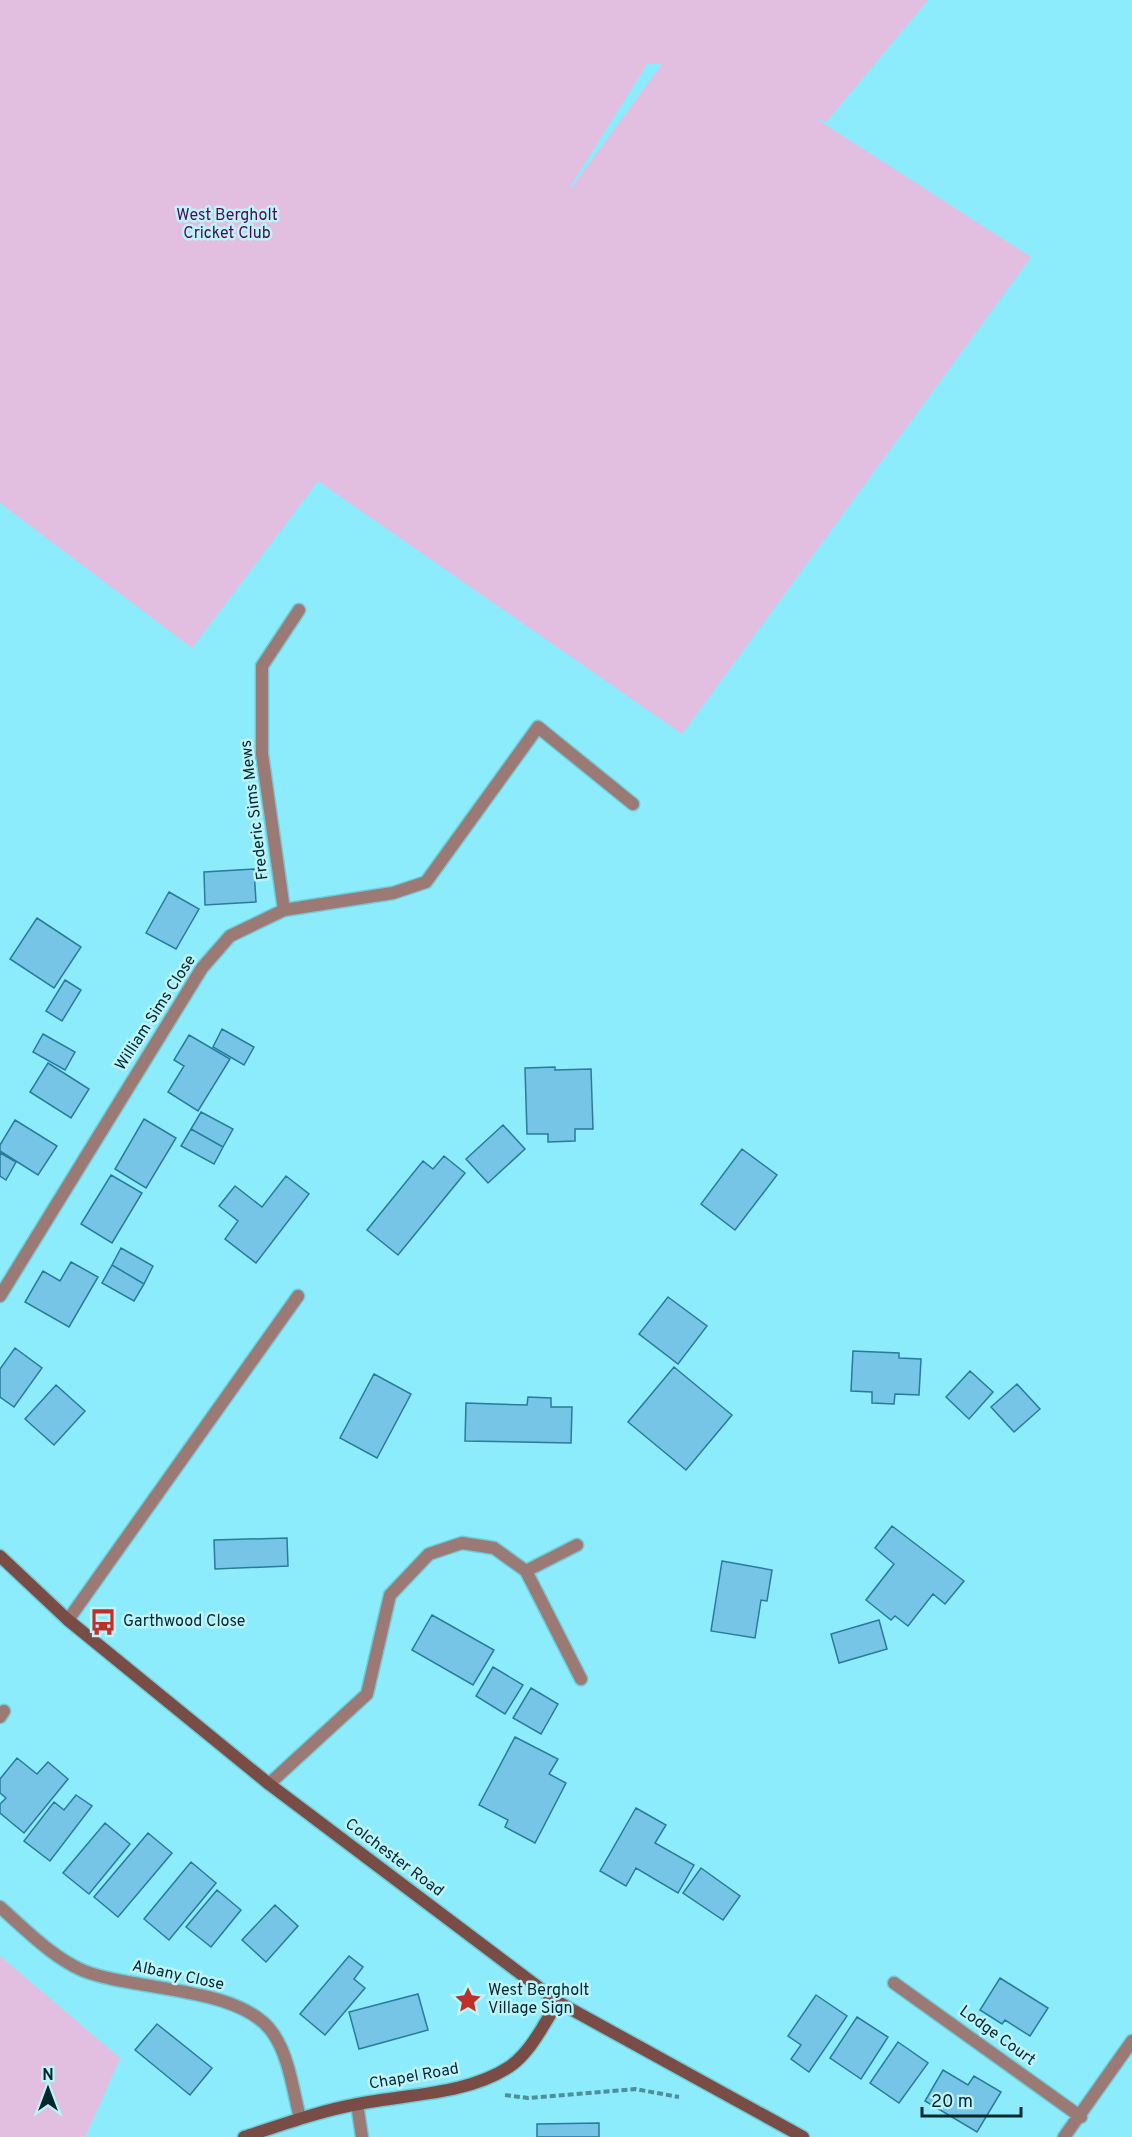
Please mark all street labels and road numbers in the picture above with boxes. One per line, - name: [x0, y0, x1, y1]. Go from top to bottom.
- street label: Frederic Sims Mews: [236, 739, 274, 881]
- street label: William Sims Close: [111, 952, 201, 1074]
- street label: Colchester Road: [341, 1814, 447, 1902]
- street label: Albany Close: [130, 1957, 226, 1995]
- street label: Lodge Court: [955, 2002, 1039, 2070]
- street label: Chapel Road: [367, 2059, 461, 2095]

